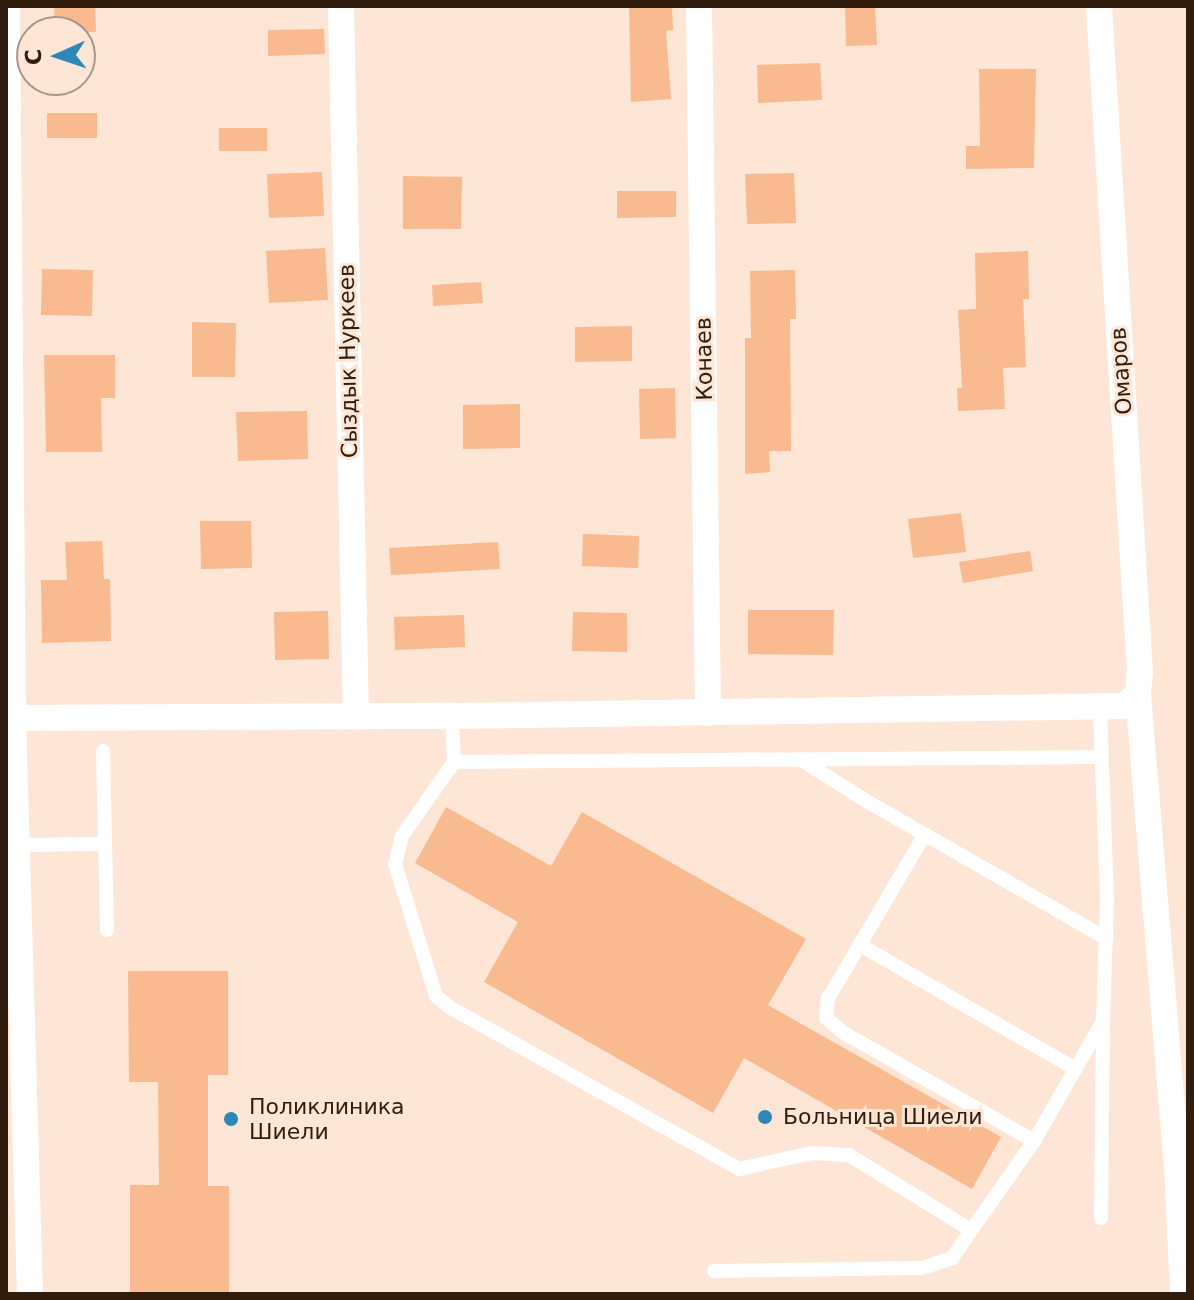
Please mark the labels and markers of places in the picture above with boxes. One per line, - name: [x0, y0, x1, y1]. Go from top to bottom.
- place label: Поликлиника Шиели: [249, 1093, 404, 1144]
- place label: Больница Шиели: [783, 1104, 982, 1130]
- marker: Больница Шиели: [754, 1106, 776, 1128]
- marker: Поликлиника Шиели: [220, 1108, 242, 1130]

